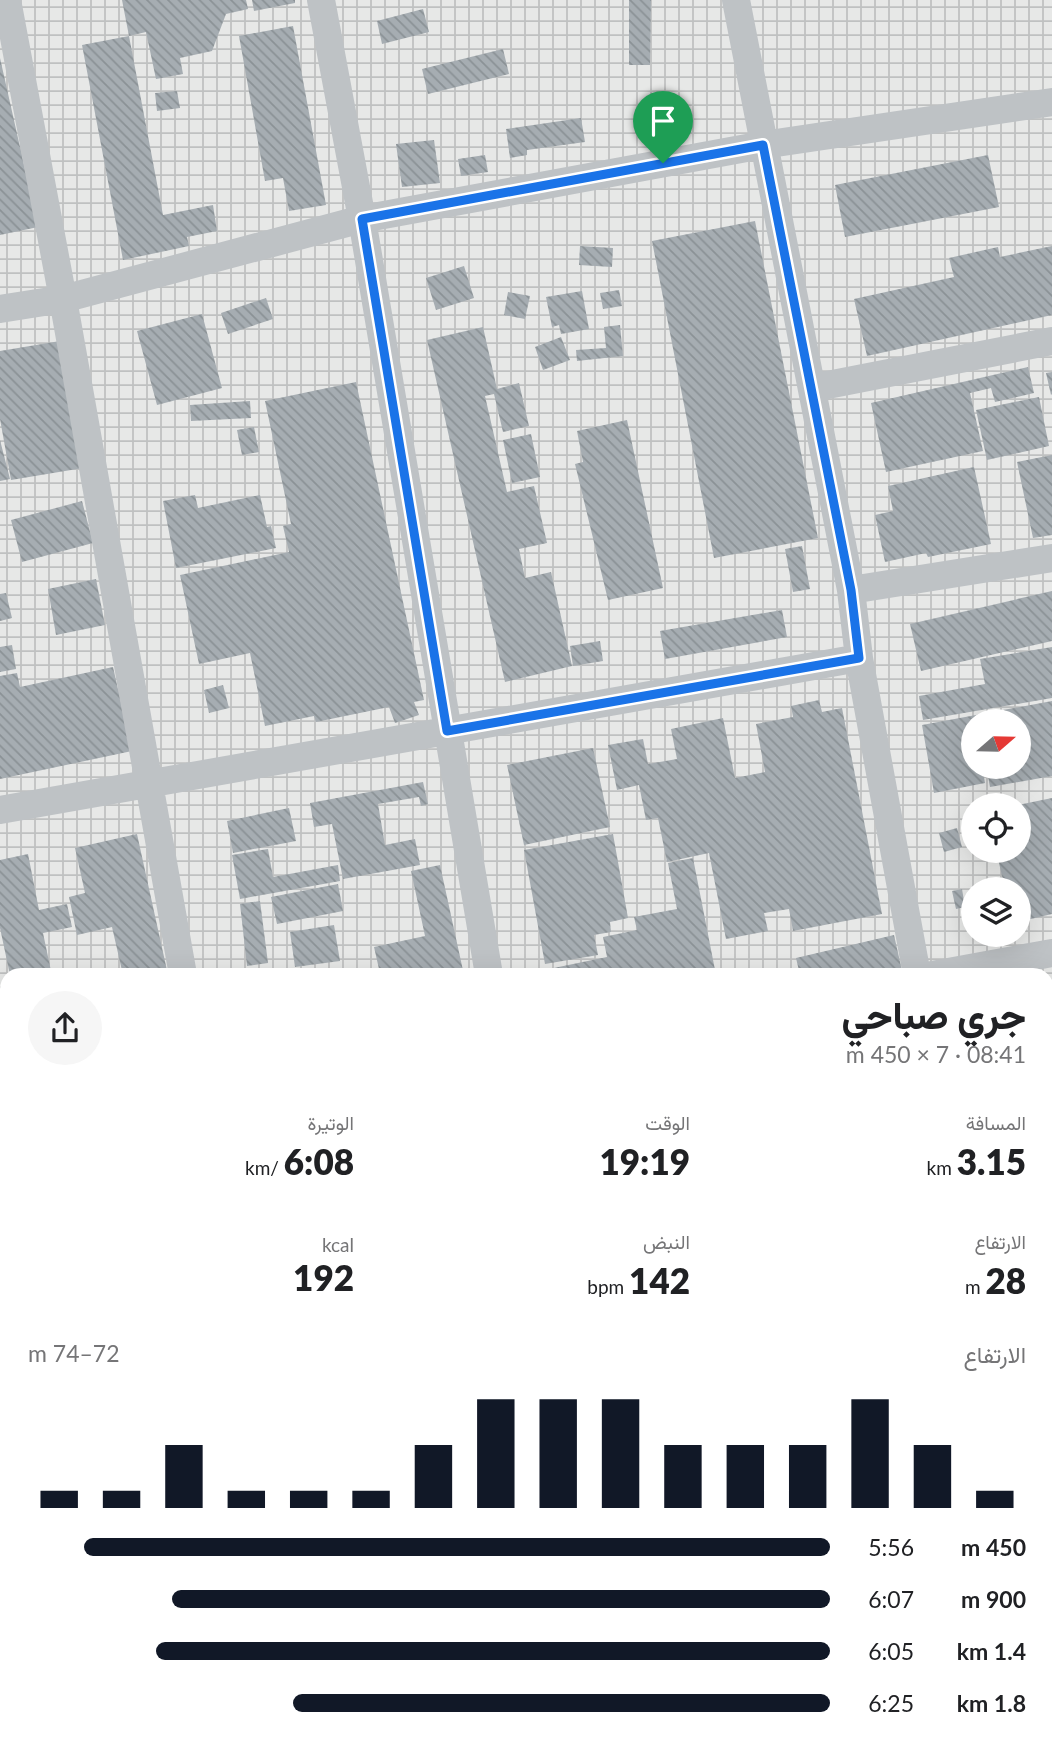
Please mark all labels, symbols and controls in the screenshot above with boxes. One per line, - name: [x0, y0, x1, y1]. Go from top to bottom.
- pin: [633, 91, 693, 163]
- icon: arrive: [644, 102, 682, 140]
- north arrow: [961, 709, 1031, 779]
- map controls: [961, 709, 1031, 947]
- button: locate: [961, 793, 1031, 863]
- button: layers: [961, 877, 1031, 947]
- button: share: [28, 991, 102, 1065]
- text: جري صباحي: [841, 991, 1026, 1037]
- text: 08:41 · 7 × 450 m: [846, 1040, 1026, 1068]
- text: الوتيرة: [308, 1111, 354, 1134]
- text: الوقت: [645, 1111, 690, 1134]
- text: المسافة: [966, 1111, 1026, 1134]
- text: 6:08: [284, 1140, 354, 1182]
- text: 19:19: [600, 1140, 690, 1182]
- text: 3.15: [957, 1140, 1026, 1182]
- text: /km: [245, 1156, 284, 1179]
- text: km: [927, 1156, 957, 1179]
- text: النبض: [643, 1230, 690, 1253]
- text: الارتفاع: [974, 1230, 1026, 1253]
- text: kcal: [322, 1233, 354, 1256]
- text: 192: [293, 1256, 354, 1298]
- text: 142: [629, 1259, 690, 1301]
- text: 28: [985, 1259, 1026, 1301]
- text: bpm: [587, 1275, 629, 1298]
- text: m: [965, 1275, 985, 1298]
- text: 72–74 m: [28, 1339, 120, 1367]
- text: الارتفاع: [964, 1340, 1026, 1368]
- text: 5:56: [868, 1533, 914, 1561]
- text: 450 m: [961, 1533, 1026, 1561]
- text: 6:07: [868, 1585, 914, 1613]
- text: 900 m: [961, 1585, 1026, 1613]
- text: 6:05: [868, 1637, 914, 1665]
- text: 1.4 km: [957, 1637, 1026, 1665]
- text: 6:25: [868, 1689, 914, 1717]
- text: 1.8 km: [957, 1689, 1026, 1717]

